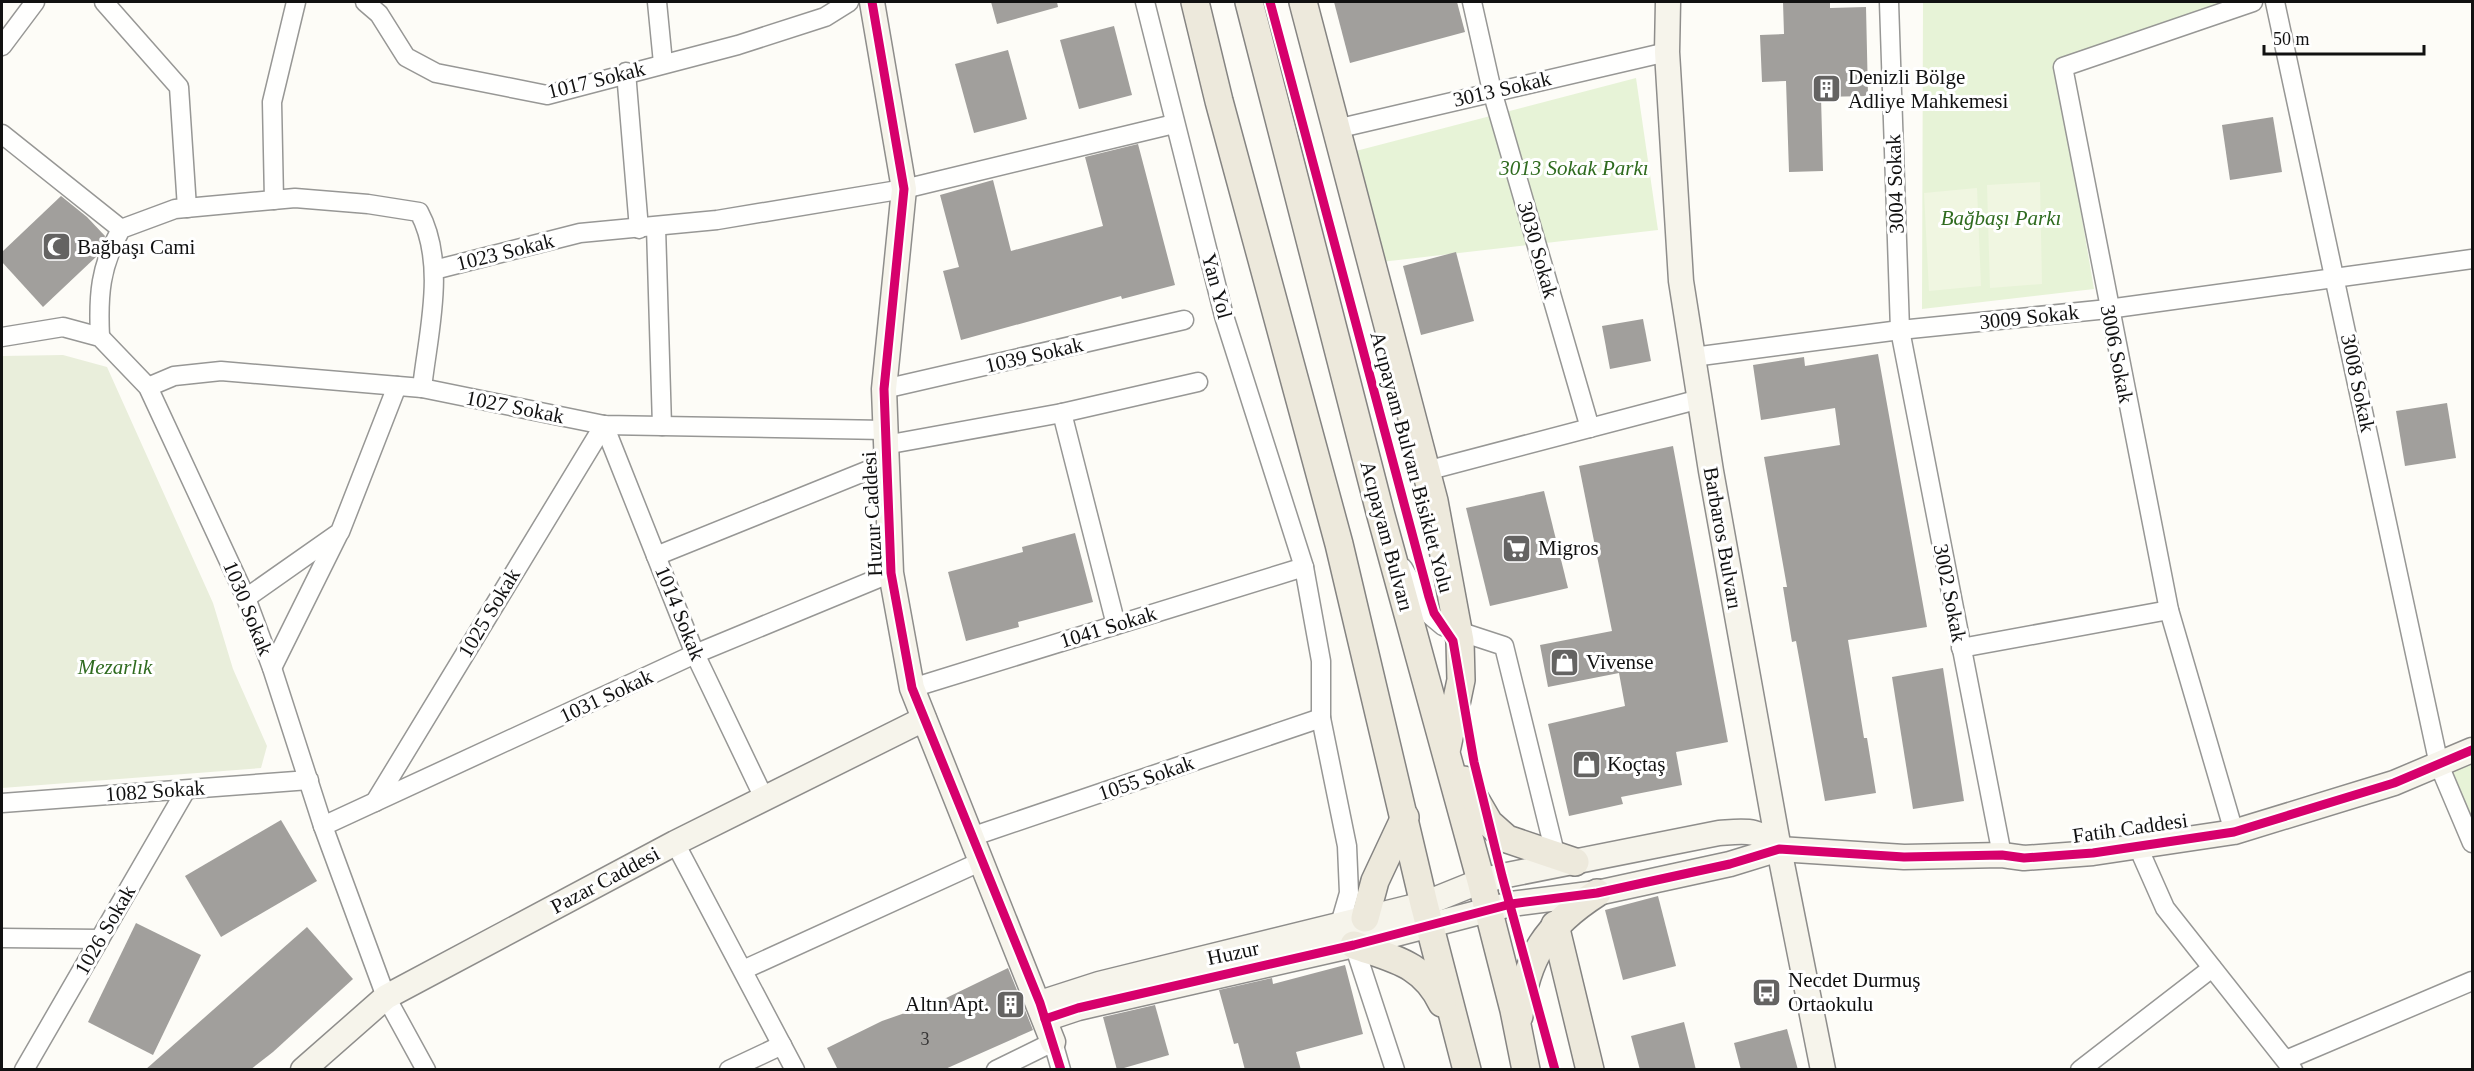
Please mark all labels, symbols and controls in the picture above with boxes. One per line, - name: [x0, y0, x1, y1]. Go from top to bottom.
- scale bar: [2264, 18, 2424, 56]
- text: 50 m: [2273, 29, 2310, 49]
- street label: 1017 Sokak: [545, 56, 648, 104]
- place label: Denizli Bölge Adliye Mahkemesi: [1848, 65, 2009, 113]
- street label: 3013 Sokak: [1451, 66, 1554, 112]
- building icon: Denizli Bölge Adliye Mahkemesi: [1811, 73, 1843, 105]
- street label: 3004 Sokak: [1881, 133, 1909, 234]
- park label: 3013 Sokak Parkı: [1498, 156, 1649, 180]
- street label: 3030 Sokak: [1513, 199, 1563, 302]
- park label: Bağbaşı Parkı: [1941, 206, 2061, 230]
- street label: 1023 Sokak: [454, 228, 557, 276]
- mosque icon: Bağbaşı Cami: [40, 231, 72, 263]
- place label: Bağbaşı Cami: [77, 235, 196, 259]
- street label: Yan Yol: [1197, 251, 1237, 321]
- street label: 3009 Sokak: [1978, 300, 2080, 334]
- street label: 3006 Sokak: [2096, 303, 2138, 406]
- street label: Acıpayam Bulvarı Bisiklet Yolu: [1365, 328, 1459, 596]
- street label: 1039 Sokak: [983, 332, 1086, 378]
- street label: 3008 Sokak: [2336, 332, 2380, 435]
- street label: 1027 Sokak: [464, 386, 567, 428]
- street label: Huzur Caddesi: [857, 451, 887, 577]
- street label: Acıpayam Bulvarı: [1355, 458, 1419, 614]
- street label: Barbaros Bulvarı: [1699, 465, 1747, 611]
- supermarket icon: Migros: [1501, 532, 1533, 564]
- place label: Migros: [1538, 536, 1599, 560]
- street label: 3002 Sokak: [1929, 542, 1971, 645]
- street label: 1030 Sokak: [218, 557, 278, 659]
- street label: 1014 Sokak: [650, 562, 710, 664]
- street label: 1025 Sokak: [453, 564, 525, 662]
- street label: 1041 Sokak: [1057, 601, 1160, 653]
- shop icon: Vivense: [1549, 646, 1581, 678]
- place label: Vivense: [1586, 650, 1654, 674]
- park label: Mezarlık: [77, 655, 153, 679]
- street label: 1031 Sokak: [556, 664, 657, 728]
- shop icon: Koçtaş: [1570, 748, 1602, 780]
- street label: 1055 Sokak: [1095, 750, 1198, 806]
- place label: Koçtaş: [1607, 752, 1665, 776]
- street label: 1082 Sokak: [104, 776, 206, 806]
- street label: Fatih Caddesi: [2071, 808, 2189, 848]
- street label: Pazar Caddesi: [547, 841, 664, 919]
- street label: 1026 Sokak: [70, 880, 141, 979]
- street label: Huzur: [1205, 936, 1261, 970]
- place label: Necdet Durmuş Ortaokulu: [1788, 968, 1920, 1016]
- bus stop icon: Necdet Durmuş Ortaokulu: [1751, 976, 1783, 1008]
- building icon: Altın Apt.: [994, 988, 1026, 1020]
- place label: Altın Apt.: [905, 992, 989, 1016]
- house number: 3: [921, 1029, 930, 1049]

